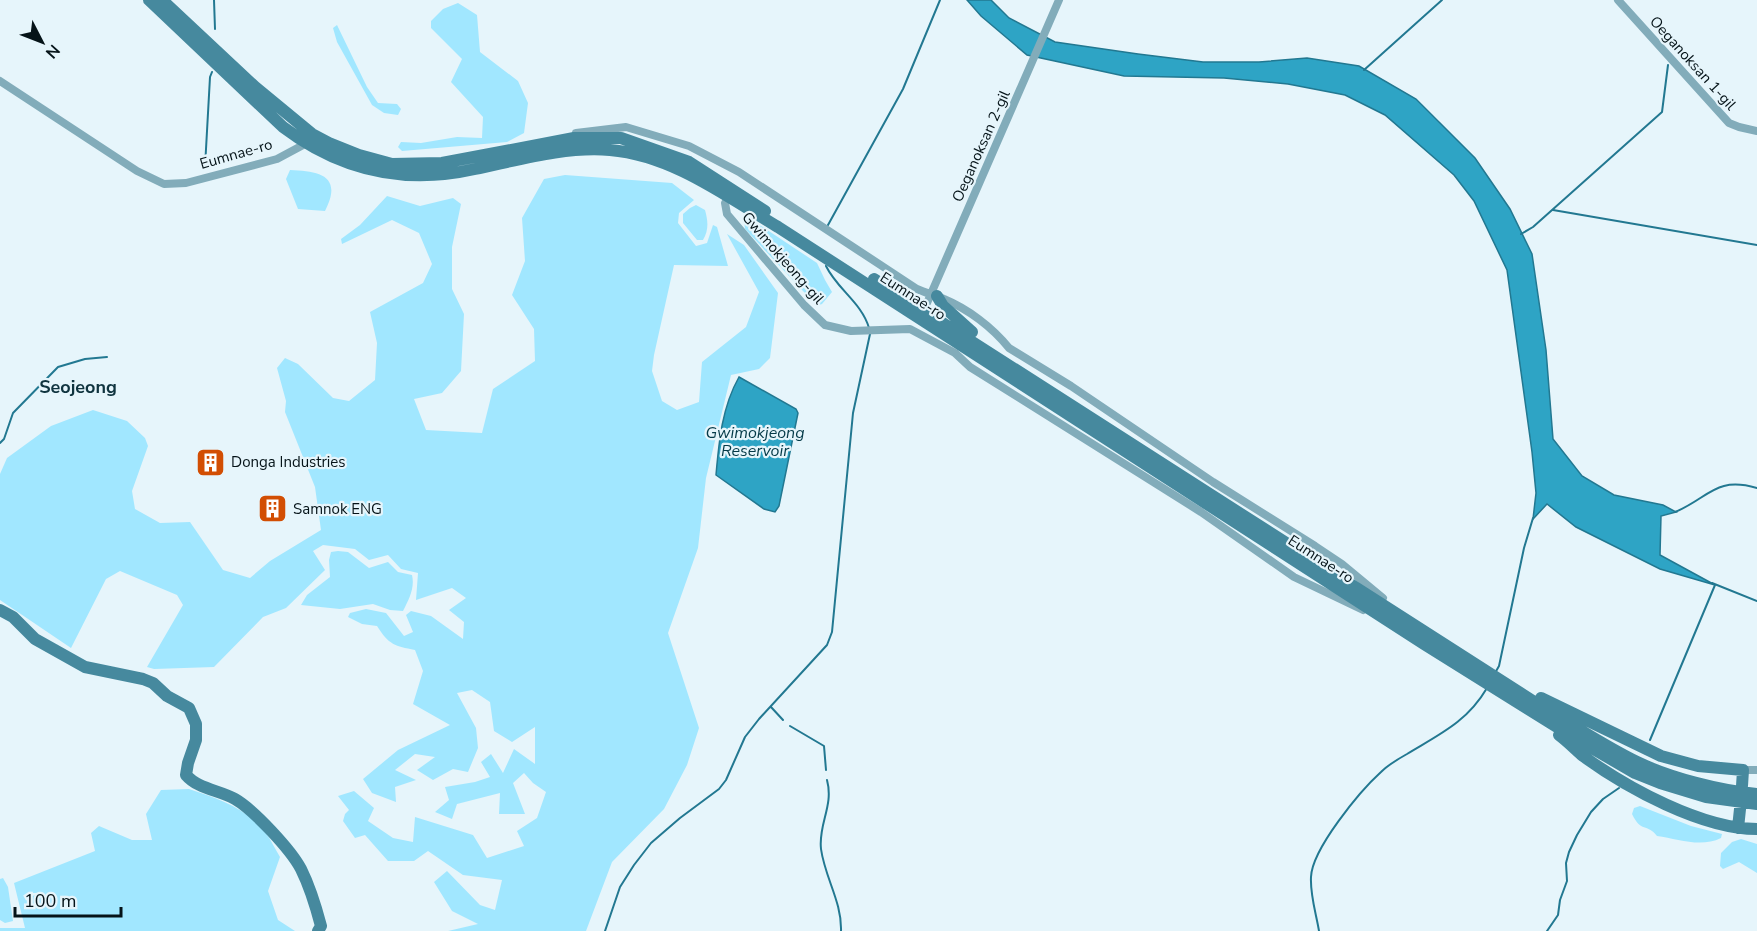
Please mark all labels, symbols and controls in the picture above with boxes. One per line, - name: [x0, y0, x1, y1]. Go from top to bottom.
- north arrow: [12, 12, 72, 72]
- street label: Oeganoksan 1-gil: [1645, 12, 1741, 115]
- text: N: [40, 40, 65, 63]
- street label: Oeganoksan 2-gil: [947, 86, 1015, 205]
- street label: Eumnae-ro: [197, 134, 275, 174]
- street label: Gwimokjeong-gil: [737, 208, 829, 309]
- street label: Eumnae-ro: [876, 267, 950, 325]
- district label: Seojeong: [39, 375, 117, 399]
- water label: Gwimokjeong Reservoir: [705, 422, 805, 462]
- building icon: Donga Industries: [194, 446, 226, 478]
- place label: Donga Industries: [231, 452, 346, 472]
- building icon: Samnok ENG: [256, 493, 288, 525]
- place label: Samnok ENG: [293, 499, 382, 519]
- street label: Eumnae-ro: [1284, 530, 1358, 588]
- scale bar: [15, 880, 122, 918]
- text: 100 m: [24, 889, 76, 913]

